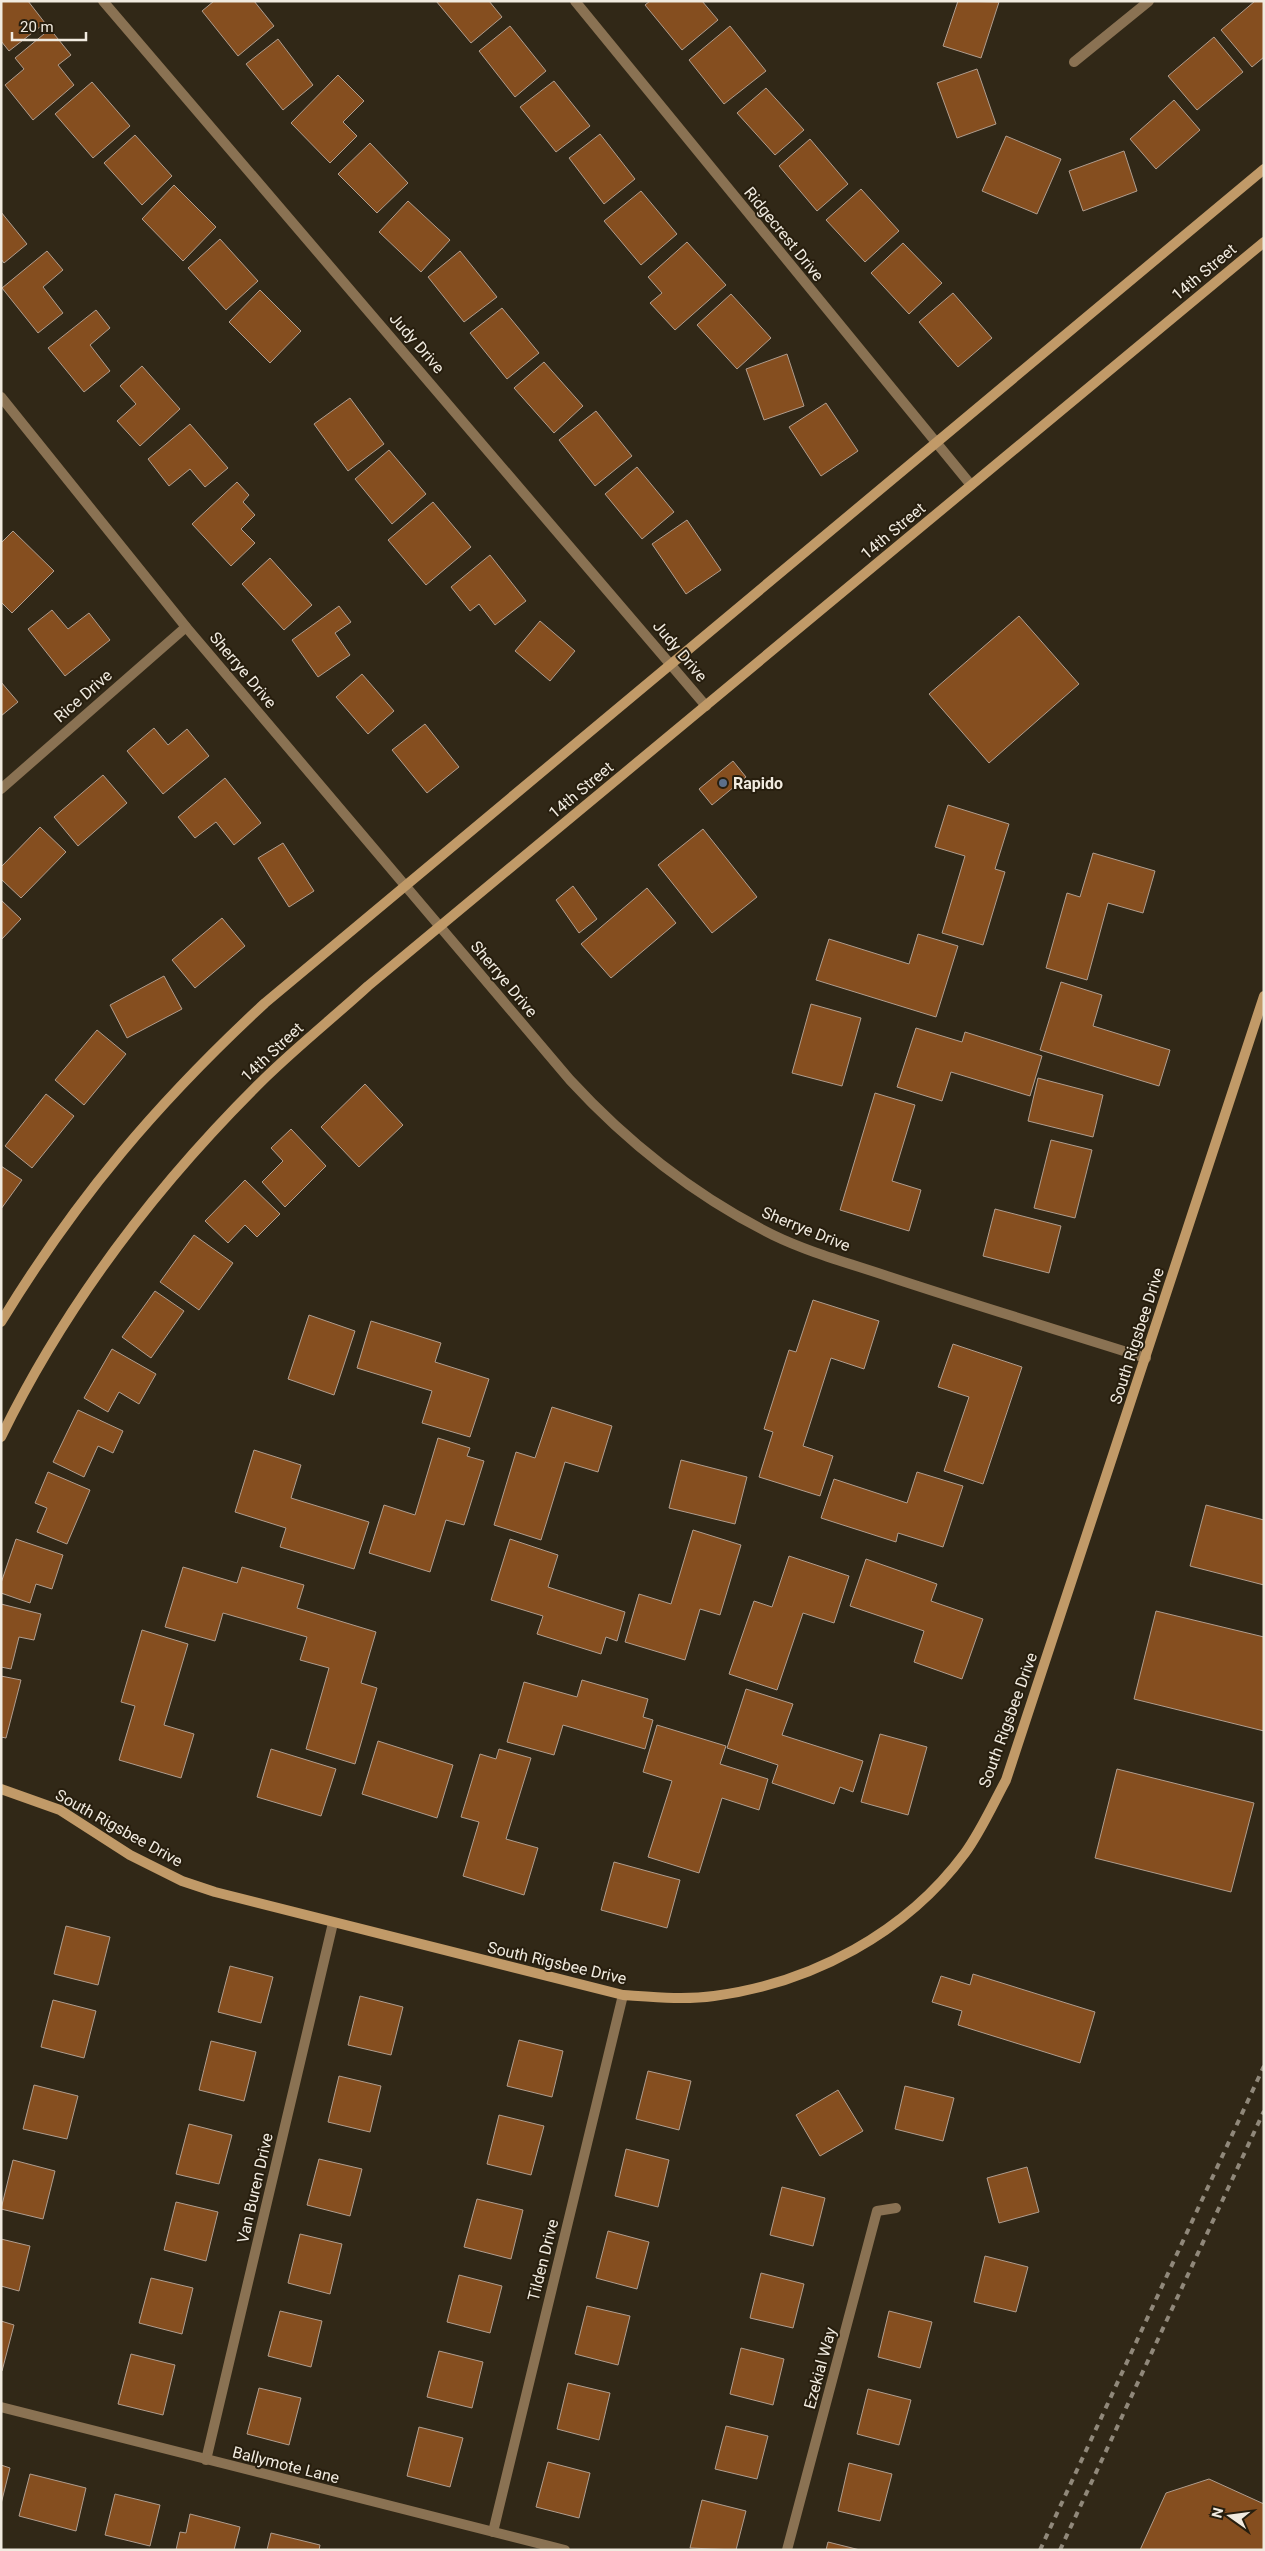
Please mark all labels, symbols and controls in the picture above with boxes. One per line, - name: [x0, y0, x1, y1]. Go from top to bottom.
- scale bar: [12, 10, 86, 42]
- text: 20 m: [20, 18, 54, 36]
- street label: Ridgecrest Drive: [740, 183, 828, 285]
- street label: 14th Street: [1168, 240, 1240, 304]
- street label: Judy Drive: [386, 309, 448, 377]
- street label: 14th Street: [857, 499, 929, 563]
- street label: Judy Drive: [649, 616, 711, 686]
- street label: Sherrye Drive: [206, 628, 280, 712]
- street label: Rice Drive: [50, 666, 116, 726]
- street label: 14th Street: [545, 758, 617, 822]
- place label: Rapido: [733, 774, 783, 793]
- marker: Rapido: [717, 777, 729, 789]
- street label: Sherrye Drive: [467, 937, 541, 1021]
- street label: 14th Street: [237, 1018, 307, 1086]
- street label: Sherrye Drive: [759, 1203, 853, 1255]
- street label: South Rigsbee Drive: [1106, 1265, 1168, 1407]
- street label: South Rigsbee Drive: [975, 1650, 1041, 1790]
- street label: South Rigsbee Drive: [52, 1785, 186, 1871]
- street label: South Rigsbee Drive: [486, 1938, 628, 1988]
- street label: Van Buren Drive: [233, 2131, 277, 2245]
- street label: Tilden Drive: [524, 2217, 562, 2303]
- street label: Ezekial Way: [800, 2325, 840, 2411]
- street label: Ballymote Lane: [231, 2443, 341, 2487]
- north arrow: [1205, 2491, 1255, 2541]
- text: N: [1208, 2506, 1226, 2520]

